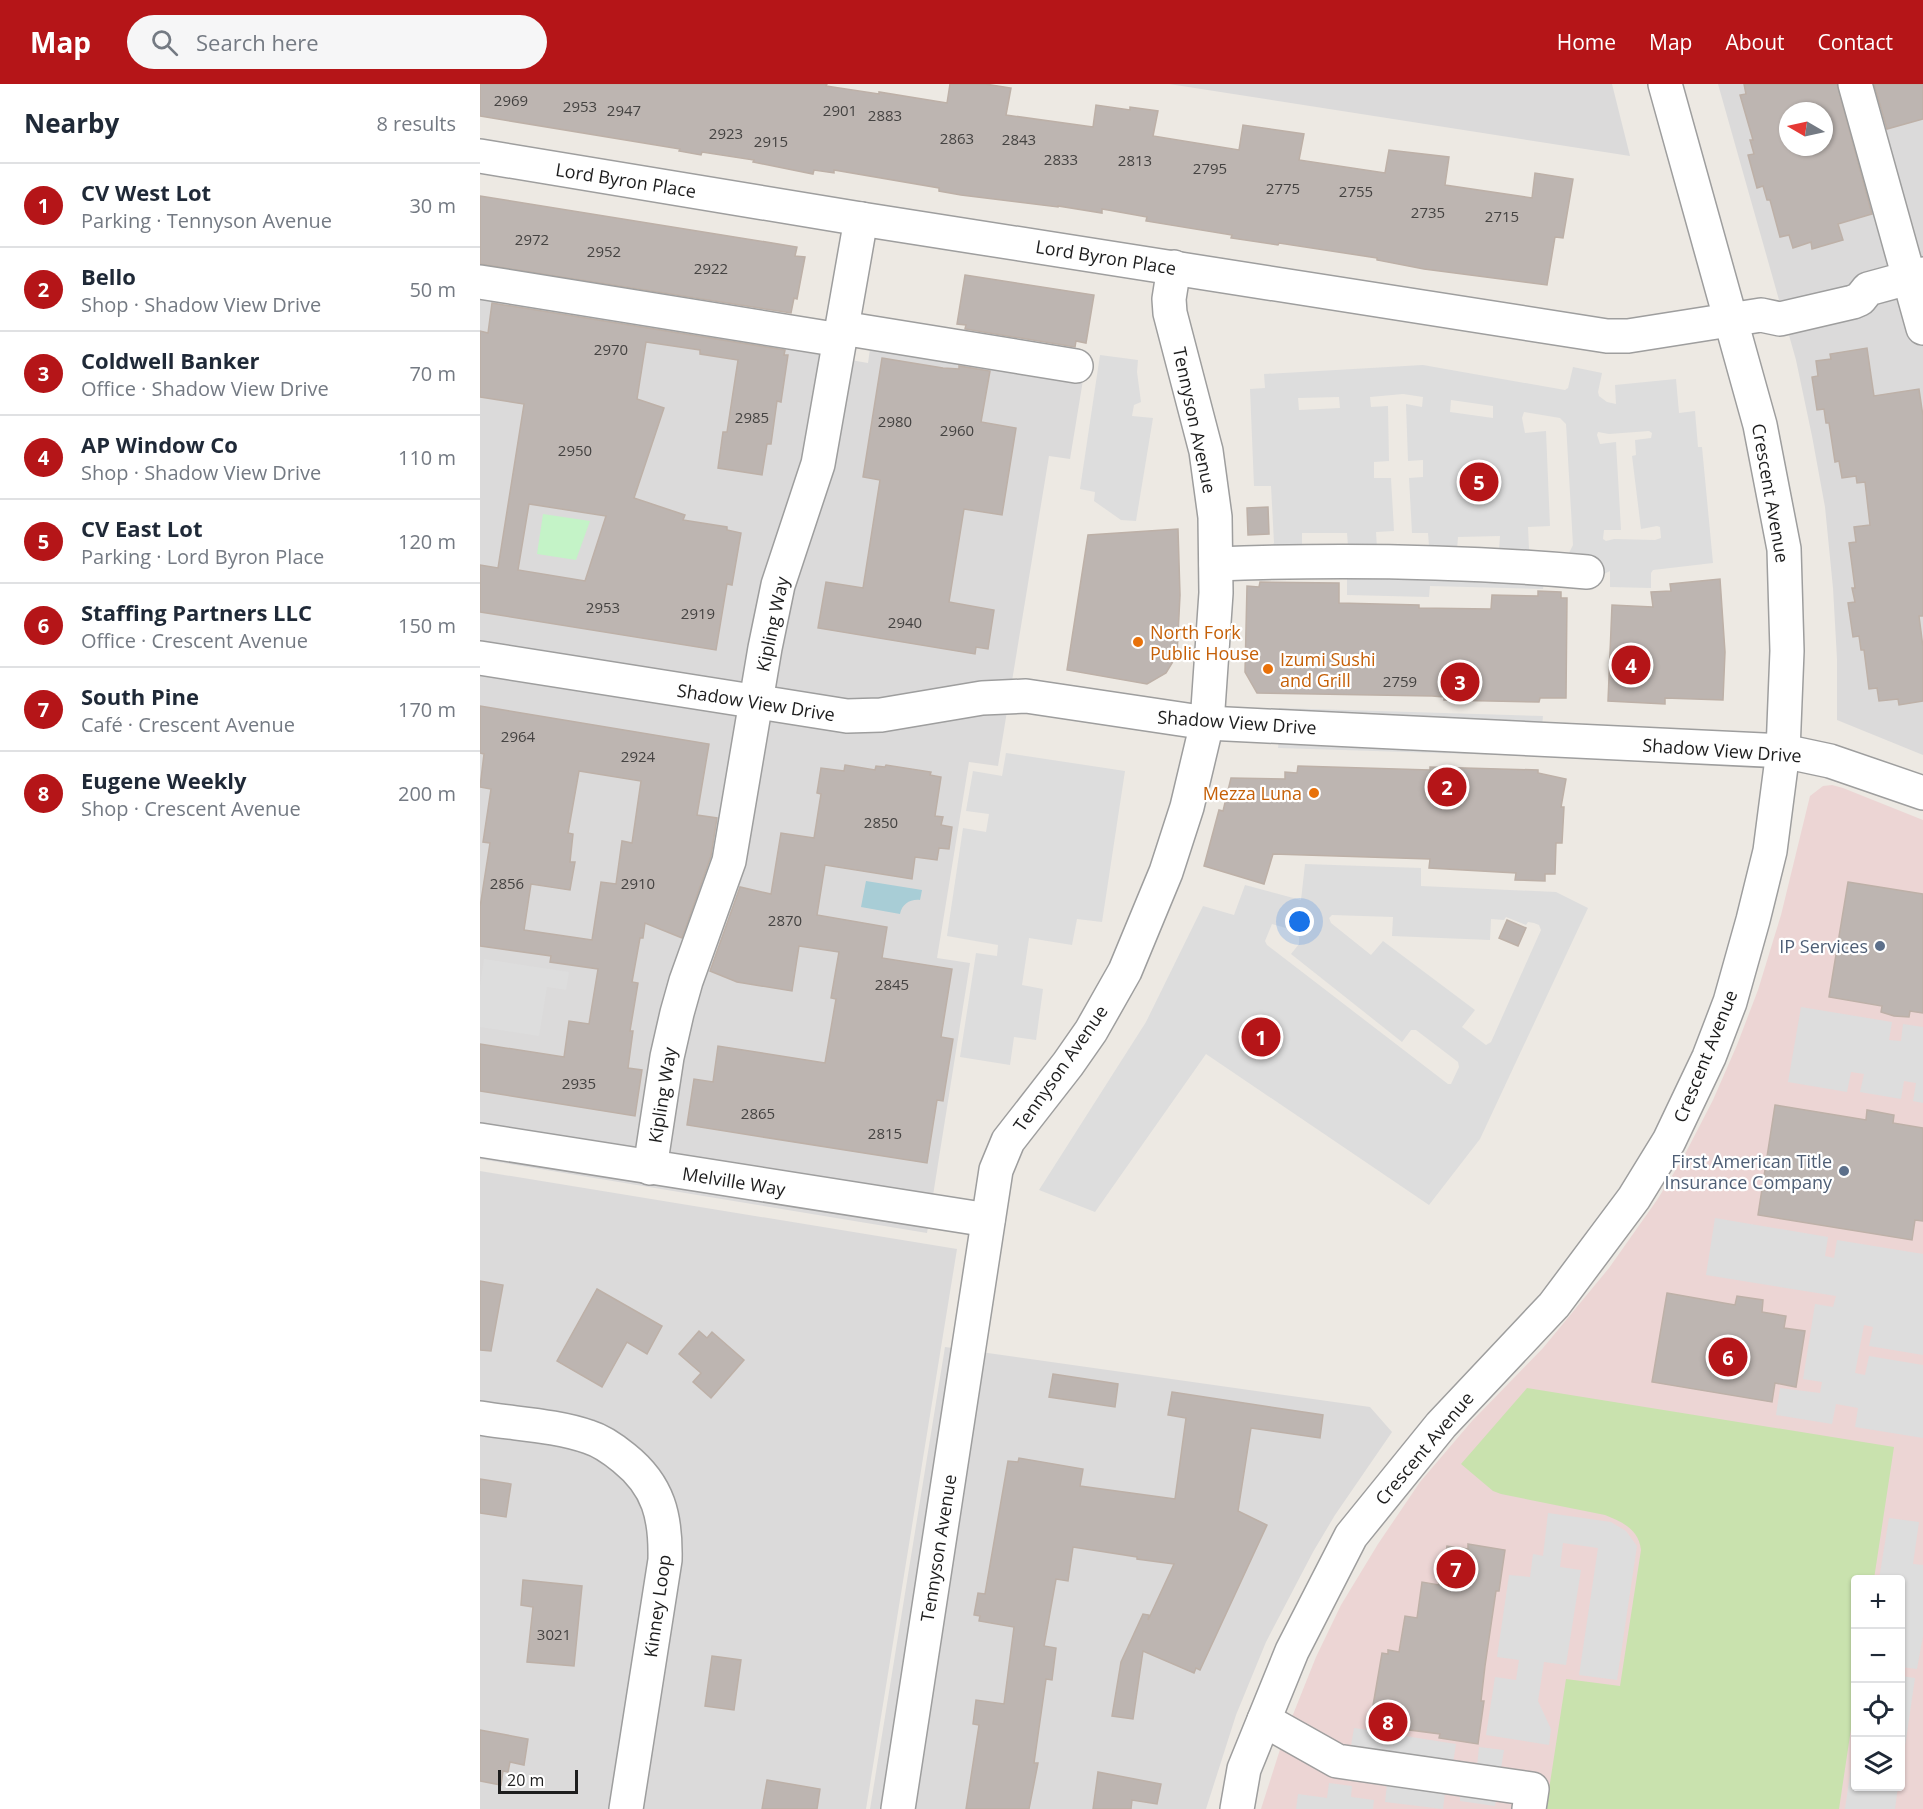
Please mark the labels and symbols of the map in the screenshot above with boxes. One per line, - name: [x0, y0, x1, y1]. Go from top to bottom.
- house number: 2969: [494, 90, 528, 110]
- house number: 2953: [563, 96, 597, 116]
- house number: 2947: [607, 100, 641, 120]
- house number: 2901: [823, 100, 857, 120]
- north arrow: [1779, 102, 1833, 156]
- house number: 2883: [868, 105, 902, 125]
- house number: 2923: [709, 123, 743, 143]
- house number: 2863: [940, 128, 974, 148]
- house number: 2843: [1002, 129, 1036, 149]
- house number: 2915: [754, 131, 788, 151]
- house number: 2833: [1044, 149, 1078, 169]
- house number: 2813: [1118, 150, 1152, 170]
- street label: Lord Byron Place: [554, 157, 698, 203]
- house number: 2795: [1193, 158, 1227, 178]
- house number: 2775: [1266, 178, 1300, 198]
- house number: 2755: [1339, 181, 1373, 201]
- house number: 2735: [1411, 202, 1445, 222]
- house number: 2715: [1485, 206, 1519, 226]
- house number: 2972: [515, 229, 549, 249]
- street label: Lord Byron Place: [1034, 234, 1178, 280]
- house number: 2952: [587, 241, 621, 261]
- house number: 2922: [694, 258, 728, 278]
- house number: 2970: [594, 339, 628, 359]
- street label: Tennyson Avenue: [1168, 345, 1222, 495]
- house number: 2985: [735, 407, 769, 427]
- house number: 2980: [878, 411, 912, 431]
- house number: 2960: [940, 420, 974, 440]
- street label: Crescent Avenue: [1747, 422, 1795, 564]
- house number: 2950: [558, 440, 592, 460]
- pin: 5: [1460, 460, 1498, 504]
- street label: Kipling Way: [750, 573, 794, 674]
- house number: 2953: [586, 597, 620, 617]
- house number: 2919: [681, 603, 715, 623]
- house number: 2940: [888, 612, 922, 632]
- place label: North Fork Public House: [1150, 620, 1259, 665]
- marker: North Fork Public House: [1131, 635, 1145, 649]
- pin: 4: [1612, 642, 1650, 688]
- place label: Izumi Sushi and Grill: [1280, 647, 1375, 692]
- pin: 3: [1440, 660, 1480, 704]
- marker: Izumi Sushi and Grill: [1261, 662, 1275, 676]
- house number: 2759: [1383, 671, 1417, 691]
- street label: Shadow View Drive: [675, 678, 837, 726]
- street label: Shadow View Drive: [1157, 704, 1317, 740]
- house number: 2964: [501, 726, 536, 746]
- street label: Shadow View Drive: [1642, 732, 1802, 768]
- house number: 2924: [621, 746, 656, 766]
- pin: 2: [1428, 764, 1466, 810]
- place label: Mezza Luna: [1203, 781, 1302, 805]
- marker: Mezza Luna: [1307, 786, 1321, 800]
- house number: 2850: [864, 812, 898, 832]
- house number: 2856: [490, 873, 524, 893]
- house number: 2910: [621, 873, 655, 893]
- your location: [1285, 907, 1314, 936]
- house number: 2870: [768, 910, 802, 930]
- place label: IP Services: [1779, 934, 1868, 958]
- marker: IP Services: [1873, 939, 1887, 953]
- house number: 2845: [875, 974, 909, 994]
- street label: Crescent Avenue: [1667, 986, 1743, 1126]
- street label: Tennyson Avenue: [1007, 1000, 1113, 1136]
- pin: 1: [1242, 1014, 1280, 1060]
- street label: Kipling Way: [643, 1044, 682, 1145]
- house number: 2935: [562, 1073, 596, 1093]
- house number: 2865: [741, 1103, 775, 1123]
- house number: 2815: [868, 1123, 902, 1143]
- place label: First American Title Insurance Company: [1665, 1149, 1833, 1194]
- street label: Melville Way: [681, 1161, 788, 1201]
- marker: First American Title Insurance Company: [1837, 1164, 1851, 1178]
- pin: 6: [1708, 1334, 1748, 1380]
- street label: Crescent Avenue: [1370, 1386, 1478, 1510]
- street label: Tennyson Avenue: [915, 1473, 961, 1623]
- pin: 7: [1436, 1546, 1476, 1592]
- street label: Kinney Loop: [638, 1553, 676, 1659]
- house number: 3021: [537, 1624, 571, 1644]
- pin: 8: [1368, 1700, 1408, 1744]
- scale bar: [498, 1767, 578, 1794]

